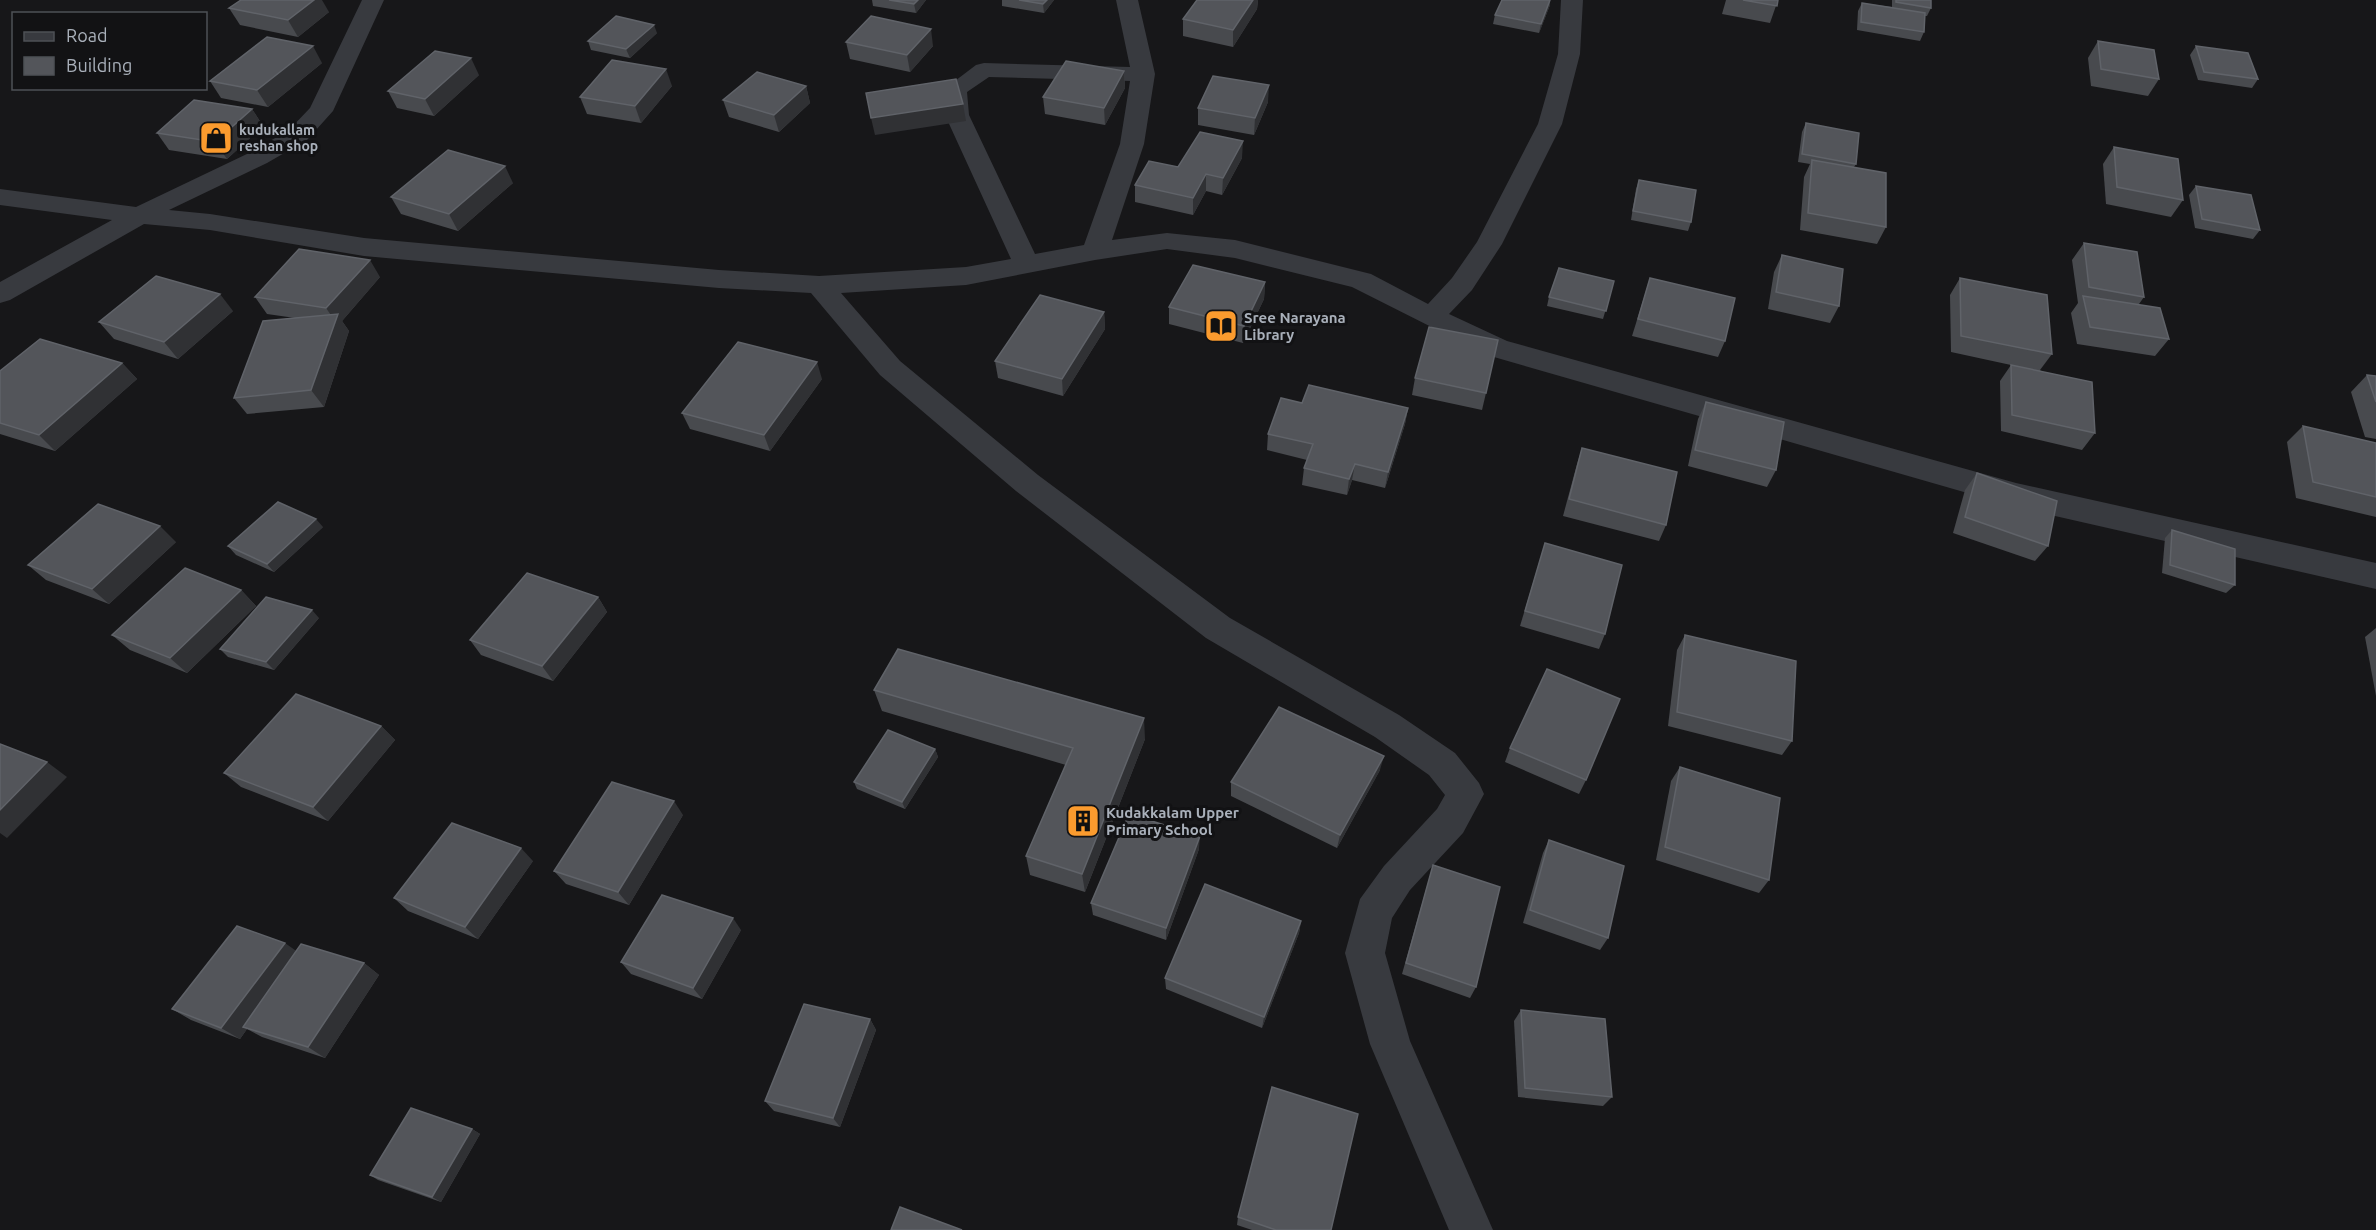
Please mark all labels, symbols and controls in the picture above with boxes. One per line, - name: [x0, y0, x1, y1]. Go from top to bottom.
- legend: [12, 12, 207, 90]
- text: Road: [66, 25, 108, 45]
- text: Building: [66, 55, 132, 75]
- shop icon: kudukallam reshan shop: [198, 120, 234, 156]
- place label: kudukallam reshan shop: [239, 122, 318, 154]
- library icon: Sree Narayana Library: [1203, 308, 1239, 344]
- place label: Sree Narayana Library: [1244, 309, 1346, 343]
- building icon: Kudakkalam Upper Primary School: [1065, 803, 1101, 839]
- place label: Kudakkalam Upper Primary School: [1106, 804, 1240, 838]

